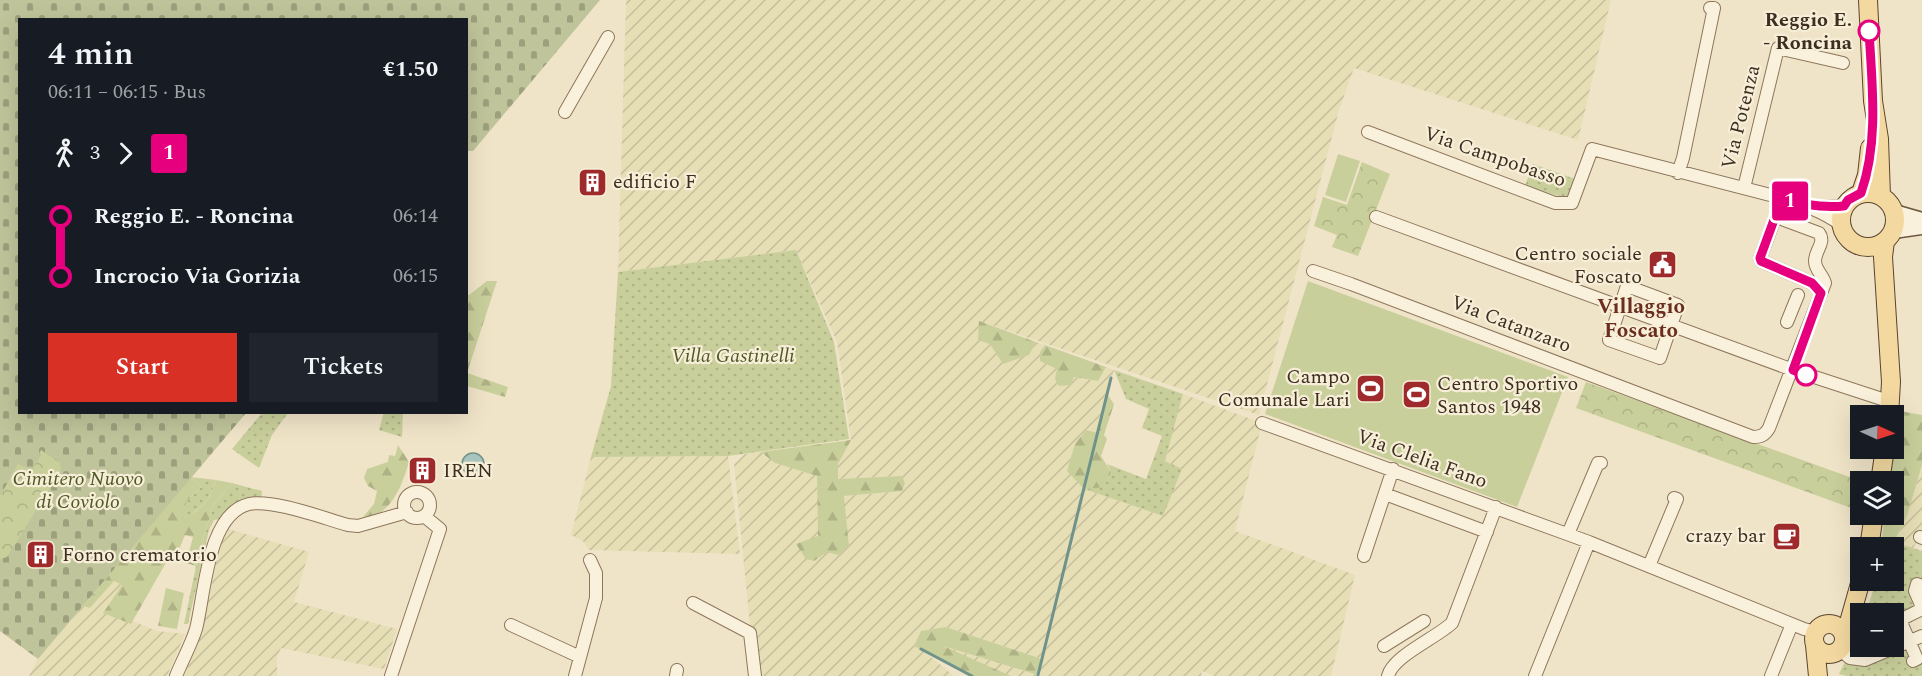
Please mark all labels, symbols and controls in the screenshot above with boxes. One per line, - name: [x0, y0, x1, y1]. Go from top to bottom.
- place label: Reggio E. - Roncina: [1763, 5, 1853, 58]
- marker: Reggio E. - Roncina: [1858, 20, 1880, 42]
- text: 4 min: [48, 29, 134, 79]
- text: €1.50: [383, 53, 438, 86]
- street label: Via Potenza: [1714, 61, 1769, 172]
- text: 06:11 – 06:15 · Bus: [48, 77, 206, 107]
- street label: Via Campobasso: [1420, 119, 1570, 195]
- icon: walk: [48, 137, 81, 170]
- icon: forward: [109, 137, 142, 170]
- text: 1: [163, 137, 175, 169]
- text: 3: [90, 138, 100, 168]
- building icon: edificio F: [576, 166, 608, 198]
- place label: edificio F: [613, 167, 697, 197]
- line badge: 1: [1770, 182, 1810, 220]
- text: 1: [1784, 185, 1796, 217]
- text: Reggio E. - Roncina: [94, 200, 294, 233]
- text: 06:14: [393, 201, 438, 231]
- place label: Centro sociale Foscato: [1515, 239, 1642, 292]
- public building icon: Centro sociale Foscato: [1647, 249, 1679, 281]
- text: Incrocio Via Gorizia: [94, 260, 300, 293]
- text: 06:15: [393, 261, 438, 291]
- street label: Via Catanzaro: [1446, 287, 1576, 361]
- district label: Villaggio Foscato: [1597, 291, 1685, 347]
- button: Start: [48, 333, 237, 402]
- button: Tickets: [249, 333, 438, 402]
- park label: Villa Gastinelli: [671, 341, 795, 371]
- place label: Campo Comunale Lari: [1218, 362, 1350, 415]
- unlabelled marker: [1795, 364, 1817, 386]
- place label: Centro Sportivo Santos 1948: [1437, 369, 1578, 422]
- sports icon: Campo Comunale Lari: [1355, 372, 1387, 404]
- sports icon: Centro Sportivo Santos 1948: [1400, 379, 1432, 411]
- north arrow: [1850, 405, 1904, 459]
- map controls: [1850, 405, 1904, 657]
- street label: Via Clelia Fano: [1353, 421, 1491, 497]
- building icon: IREN: [406, 455, 438, 487]
- place label: IREN: [443, 456, 493, 486]
- park label: Cimitero Nuovo di Coviolo: [13, 464, 143, 517]
- button: layers: [1850, 471, 1904, 525]
- cafe icon: crazy bar: [1771, 520, 1803, 552]
- place label: crazy bar: [1685, 521, 1766, 551]
- button: +: [1850, 537, 1904, 591]
- building icon: Forno crematorio: [25, 539, 57, 571]
- place label: Forno crematorio: [62, 540, 217, 570]
- button: −: [1850, 603, 1904, 657]

